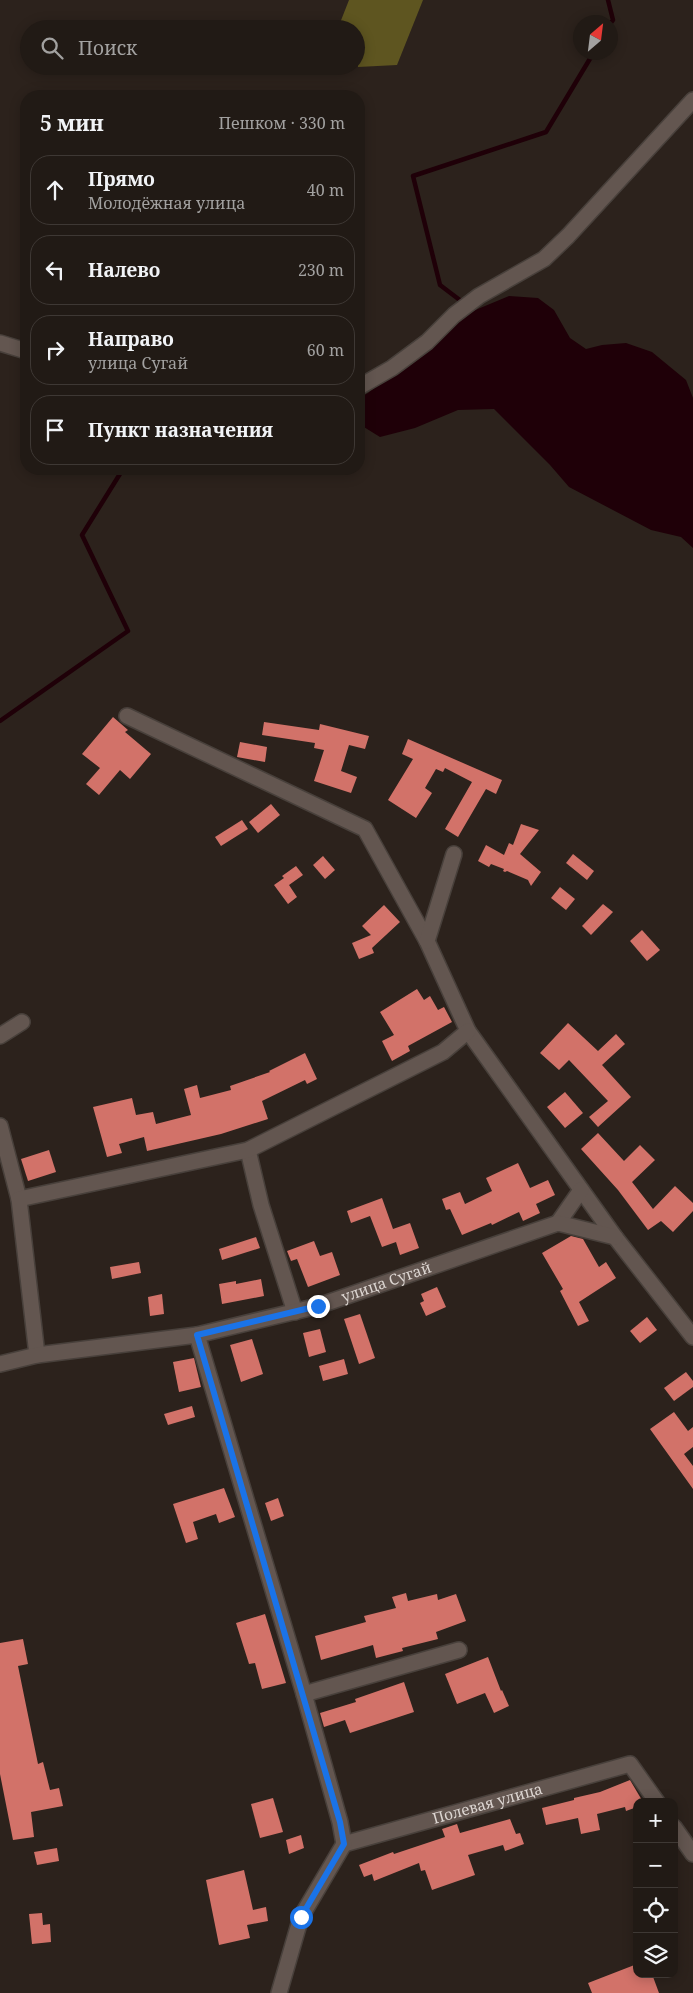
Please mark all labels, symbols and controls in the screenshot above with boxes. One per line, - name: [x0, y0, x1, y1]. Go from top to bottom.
- north arrow: [573, 15, 618, 60]
- search box: [20, 20, 365, 75]
- icon: search: [38, 34, 66, 62]
- text: Поиск: [78, 35, 137, 61]
- text: 5 мин: [40, 109, 104, 137]
- text: Пешком · 330 m: [218, 112, 345, 134]
- text: Прямо: [88, 166, 155, 192]
- icon: ahead: [41, 176, 69, 204]
- text: 40 m: [307, 179, 344, 201]
- text: Молодёжная улица: [88, 192, 245, 214]
- icon: left: [41, 256, 69, 284]
- text: Налево: [88, 257, 160, 283]
- text: 230 m: [298, 259, 344, 281]
- text: Направо: [88, 326, 174, 352]
- icon: right: [41, 336, 69, 364]
- text: 60 m: [307, 339, 344, 361]
- text: улица Сугай: [88, 352, 188, 374]
- icon: arrive: [41, 416, 69, 444]
- text: Пункт назначения: [88, 417, 273, 443]
- street label: улица Сугай: [338, 1257, 434, 1306]
- route end: [307, 1295, 330, 1318]
- street label: Полевая улица: [430, 1778, 545, 1828]
- map controls: [633, 1798, 678, 1978]
- button: +: [633, 1798, 678, 1843]
- button: −: [633, 1843, 678, 1888]
- button: locate: [633, 1888, 678, 1933]
- route start: [290, 1906, 313, 1929]
- button: layers: [633, 1933, 678, 1978]

